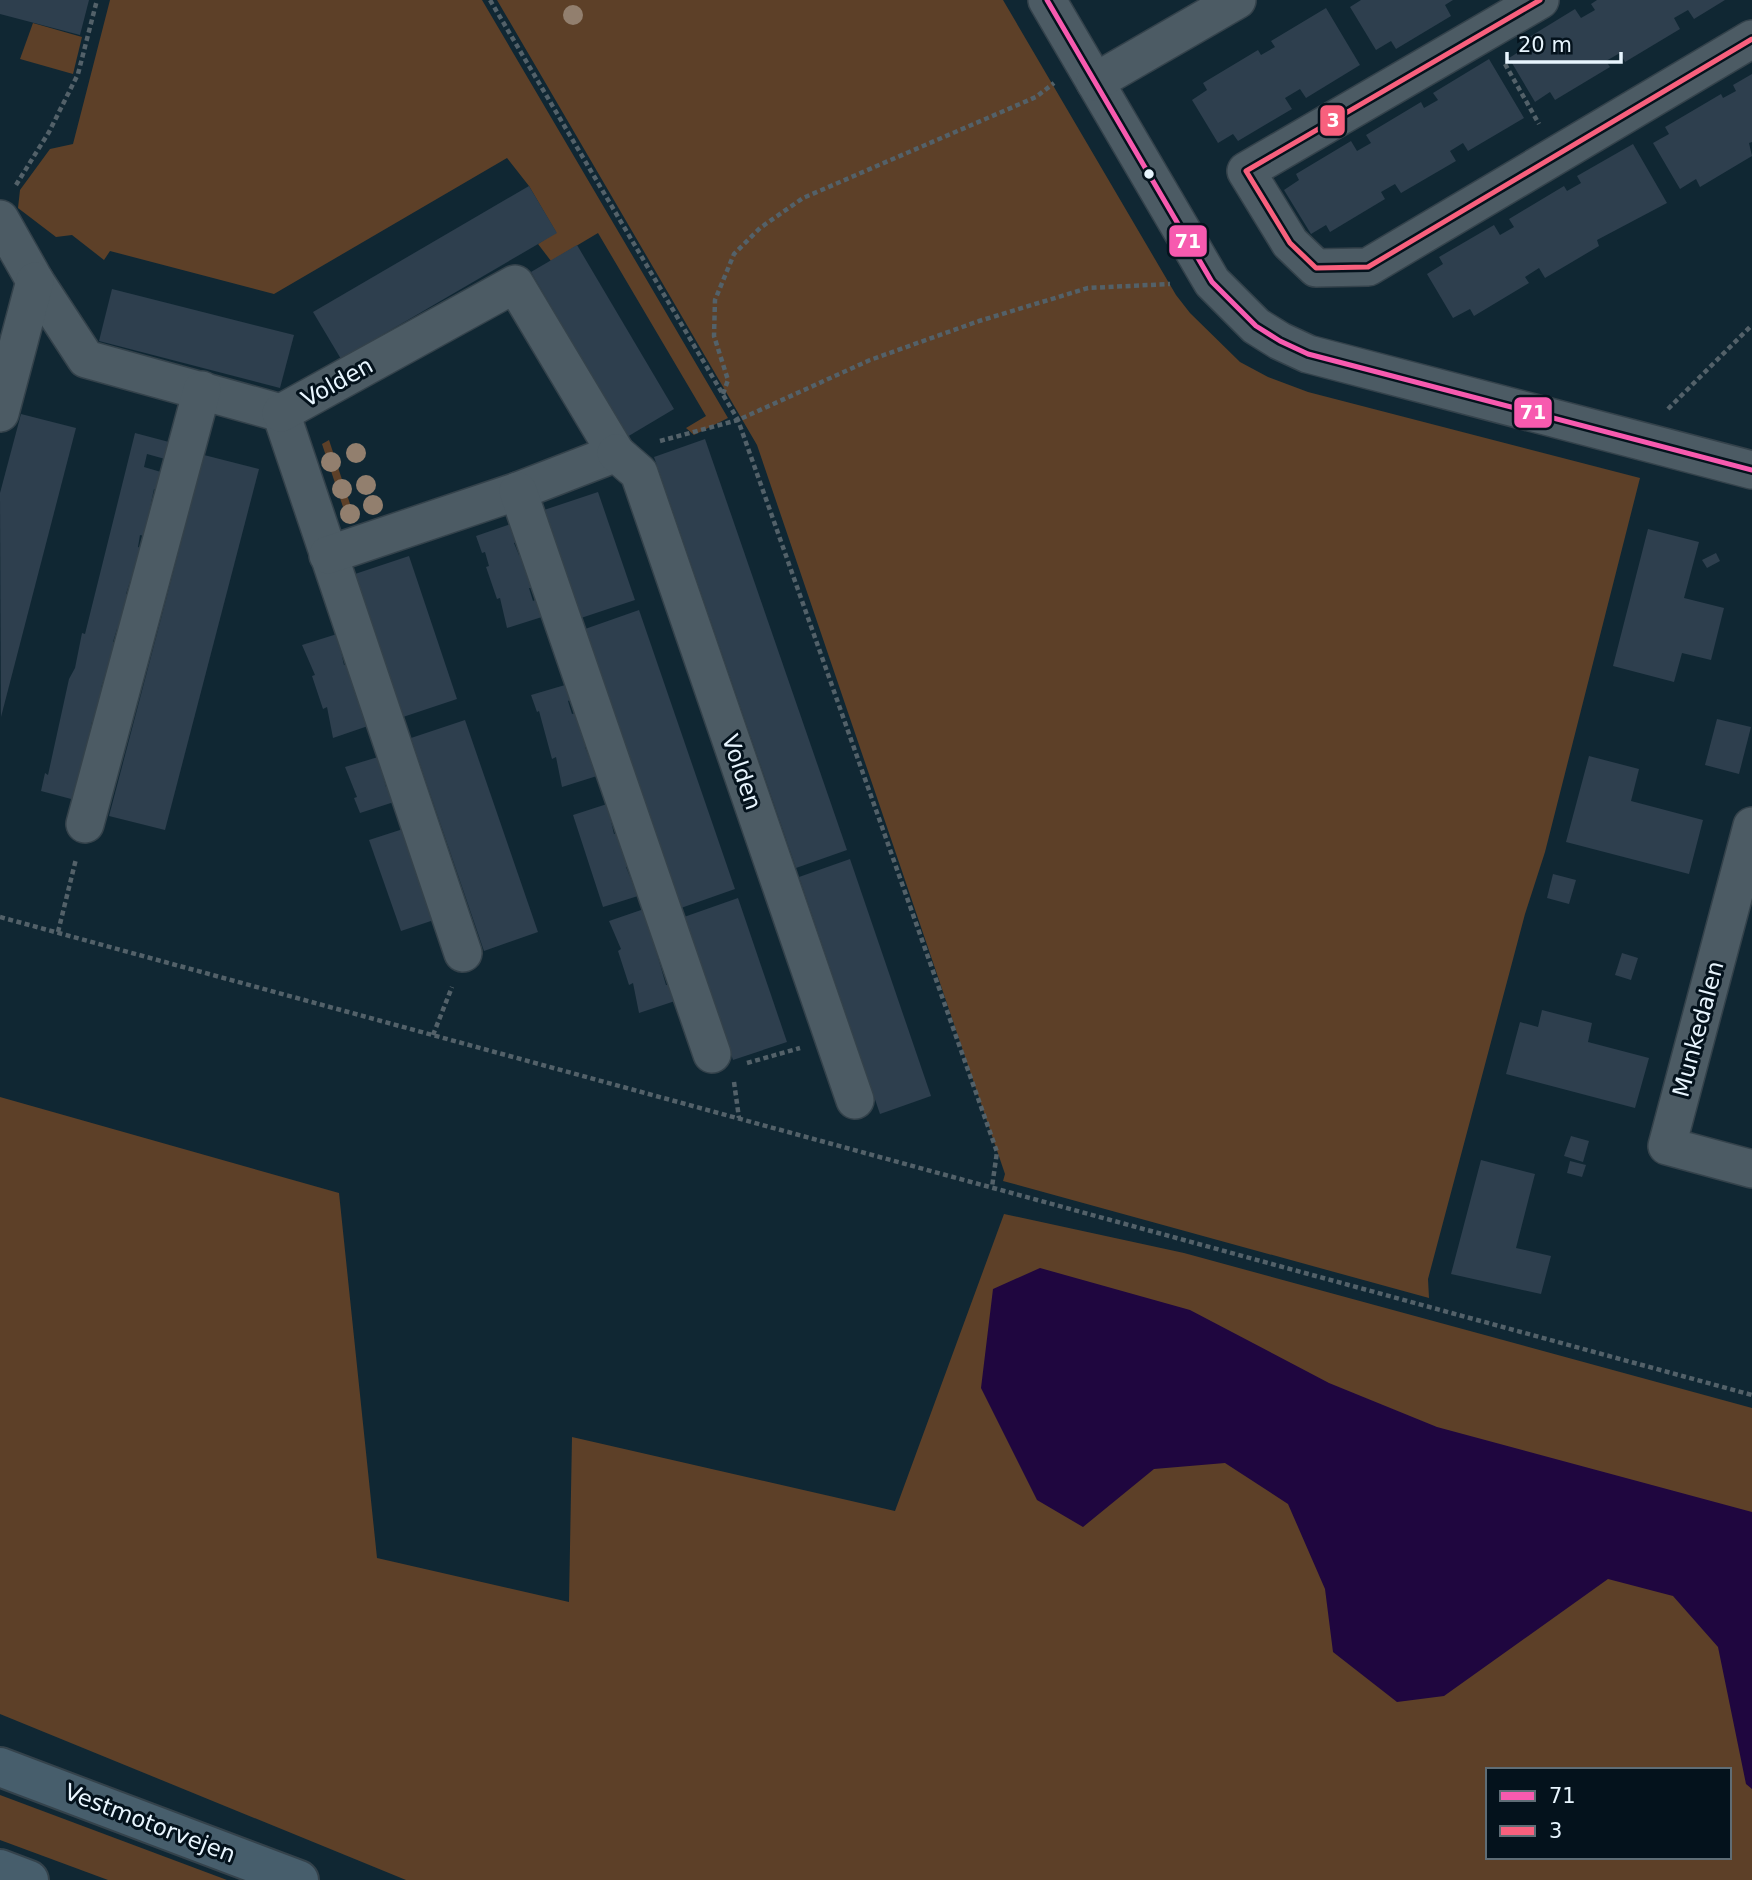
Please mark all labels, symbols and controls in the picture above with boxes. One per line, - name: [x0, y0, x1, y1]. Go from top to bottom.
- scale bar: [1507, 21, 1621, 65]
- text: 20 m: [1518, 33, 1572, 57]
- line badge: 3: [1319, 104, 1346, 137]
- text: 3: [1326, 109, 1340, 131]
- unlabelled marker: [1142, 167, 1156, 181]
- line badge: 71: [1168, 224, 1208, 258]
- text: 71: [1175, 230, 1201, 252]
- street label: Volden: [297, 352, 377, 412]
- line badge: 71: [1513, 396, 1553, 429]
- text: 71: [1520, 401, 1546, 423]
- street label: Volden: [717, 731, 767, 813]
- street label: Munkedalen: [1667, 958, 1729, 1100]
- legend: [1486, 1768, 1731, 1859]
- street label: Vestmotorvejen: [61, 1778, 239, 1868]
- text: 71: [1549, 1784, 1576, 1808]
- text: 3: [1549, 1819, 1562, 1843]

